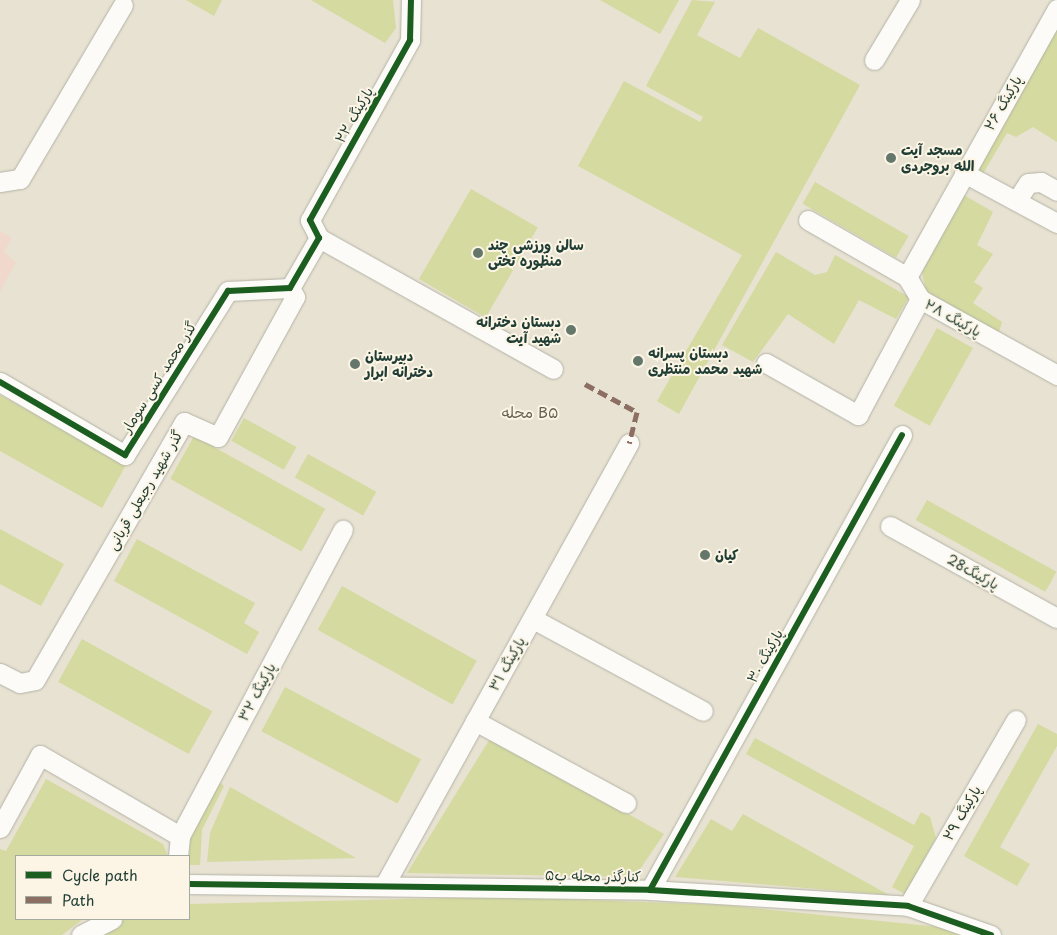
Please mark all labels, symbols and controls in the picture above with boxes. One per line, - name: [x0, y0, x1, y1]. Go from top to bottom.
- street label: پارکینگ ۲۶: [981, 73, 1025, 133]
- street label: پارکینگ ۲۲: [331, 84, 377, 146]
- place label: مسجد آیت الله بروجردی: [901, 142, 974, 174]
- marker: مسجد آیت الله بروجردی: [885, 152, 897, 164]
- place label: سالن ورزشی چند منظوره تختی: [488, 237, 584, 270]
- marker: سالن ورزشی چند منظوره تختی: [472, 247, 484, 259]
- street label: پارکینگ ۲۸: [922, 296, 984, 340]
- place label: دبستان دخترانه شهید آیت: [476, 314, 561, 347]
- street label: گذر محمد کسی سومار: [118, 318, 200, 436]
- marker: دبستان دخترانه شهید آیت: [565, 324, 577, 336]
- place label: دبستان پسرانه شهید محمد منتظری: [648, 345, 762, 378]
- place label: دبیرستان دخترانه ابرار: [365, 348, 433, 381]
- marker: دبستان پسرانه شهید محمد منتظری: [632, 355, 644, 367]
- marker: دبیرستان دخترانه ابرار: [349, 358, 361, 370]
- district label: محله B۵: [502, 403, 558, 421]
- street label: گذر شهید رجبعلی قربانی: [104, 427, 186, 553]
- place label: کیان: [715, 547, 738, 563]
- marker: کیان: [699, 549, 711, 561]
- street label: پارکینگ28: [944, 551, 1002, 593]
- street label: پارکینگ ۳۰: [743, 626, 787, 686]
- street label: پارکینگ ۳۱: [485, 634, 529, 694]
- street label: پارکینگ ۳۲: [235, 660, 279, 724]
- street label: پارکینگ ۲۹: [939, 782, 985, 844]
- legend: [15, 855, 190, 920]
- text: Cycle path: [62, 863, 138, 886]
- street label: کنارگذر محله ب۵: [545, 867, 641, 885]
- text: Path: [62, 888, 94, 911]

